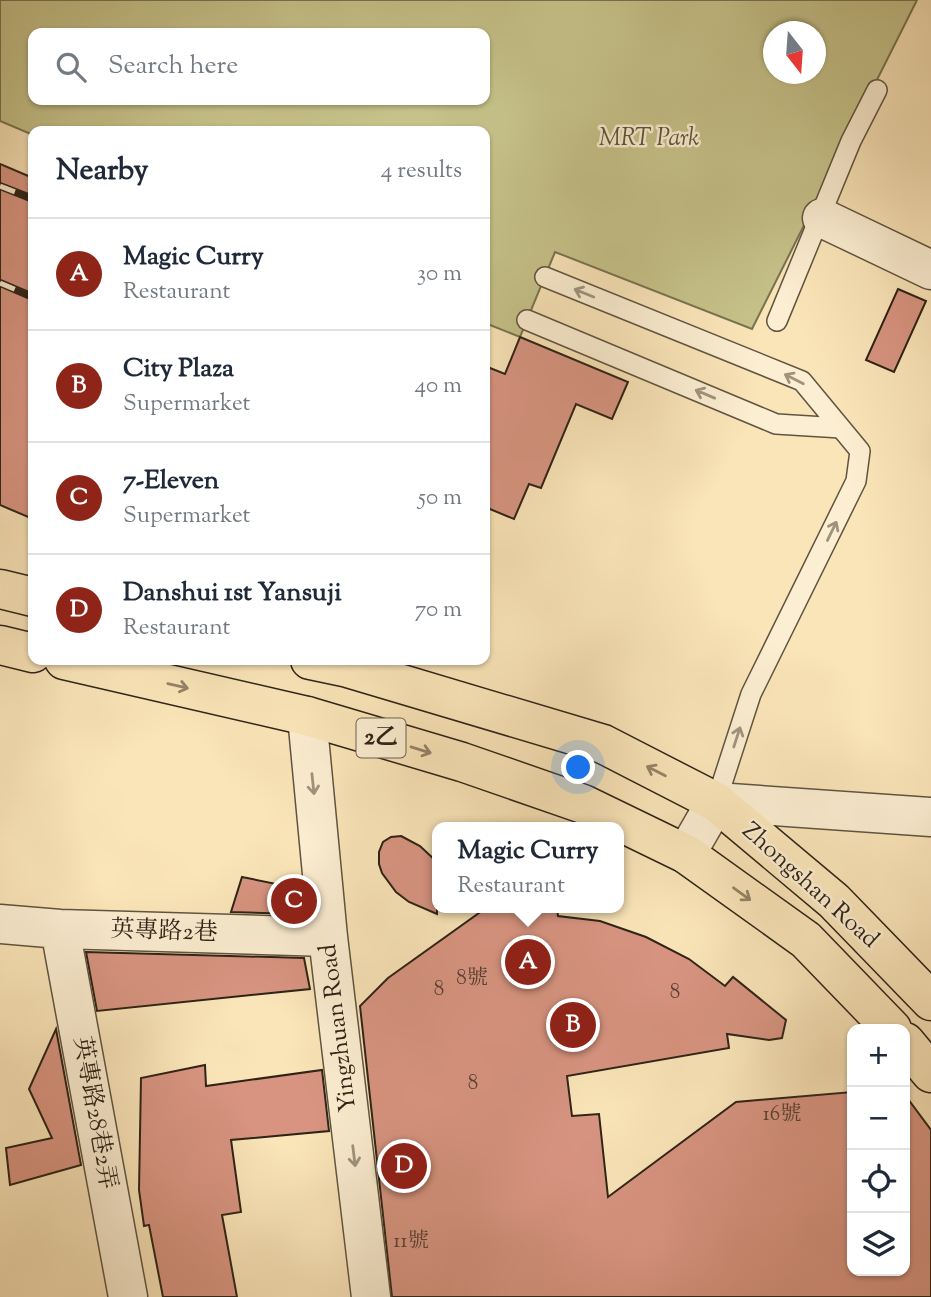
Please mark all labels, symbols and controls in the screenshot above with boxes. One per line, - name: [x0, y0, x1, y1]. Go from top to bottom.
- north arrow: [763, 21, 826, 84]
- search box: [28, 28, 490, 105]
- icon: search: [52, 48, 90, 86]
- text: Search here: [108, 48, 238, 85]
- park label: MRT Park: [599, 122, 699, 156]
- text: Nearby: [56, 150, 148, 193]
- text: 4 results: [381, 155, 462, 188]
- text: Magic Curry: [123, 239, 264, 276]
- text: A: [70, 258, 88, 291]
- text: 30 m: [417, 258, 462, 291]
- text: Restaurant: [123, 276, 230, 309]
- one-way arrow: [574, 286, 595, 299]
- text: City Plaza: [123, 351, 234, 388]
- text: B: [72, 370, 86, 403]
- text: 40 m: [415, 370, 462, 403]
- one-way arrow: [784, 372, 805, 386]
- one-way arrow: [695, 387, 716, 400]
- text: Supermarket: [123, 388, 250, 421]
- text: 7-Eleven: [123, 463, 219, 500]
- text: C: [70, 482, 88, 515]
- text: 50 m: [418, 482, 462, 515]
- text: Supermarket: [123, 500, 250, 533]
- one-way arrow: [825, 521, 839, 542]
- text: Danshui 1st Yansuji: [123, 575, 342, 612]
- text: D: [70, 594, 88, 627]
- text: 70 m: [415, 594, 462, 627]
- text: Restaurant: [123, 612, 230, 645]
- one-way arrow: [166, 680, 189, 694]
- road number: 2乙: [356, 718, 406, 758]
- one-way arrow: [732, 727, 745, 749]
- one-way arrow: [410, 745, 432, 758]
- your location: [561, 750, 595, 784]
- one-way arrow: [646, 764, 667, 777]
- one-way arrow: [307, 772, 320, 795]
- street label: Zhongshan Road: [734, 815, 886, 957]
- popup: [432, 822, 624, 913]
- text: Magic Curry: [458, 833, 598, 870]
- text: Restaurant: [458, 870, 565, 903]
- pin: C: [271, 875, 317, 927]
- one-way arrow: [732, 887, 751, 901]
- street label: 英專路2巷: [110, 913, 218, 951]
- pin: A: [505, 936, 551, 988]
- street label: Yingzhuan Road: [312, 942, 366, 1114]
- house number: 8號: [456, 964, 488, 994]
- house number: 8: [434, 975, 444, 1005]
- house number: 8: [670, 978, 680, 1008]
- pin: B: [550, 999, 596, 1051]
- map controls: [847, 1024, 910, 1276]
- button: +: [847, 1024, 910, 1087]
- street label: 英專路28巷2弄: [64, 1034, 124, 1192]
- house number: 8: [468, 1069, 478, 1099]
- button: −: [847, 1087, 910, 1150]
- house number: 16號: [763, 1100, 801, 1130]
- pin: D: [381, 1140, 427, 1192]
- one-way arrow: [347, 1145, 360, 1167]
- button: locate: [847, 1150, 910, 1213]
- button: layers: [847, 1213, 910, 1276]
- house number: 11號: [393, 1227, 429, 1257]

